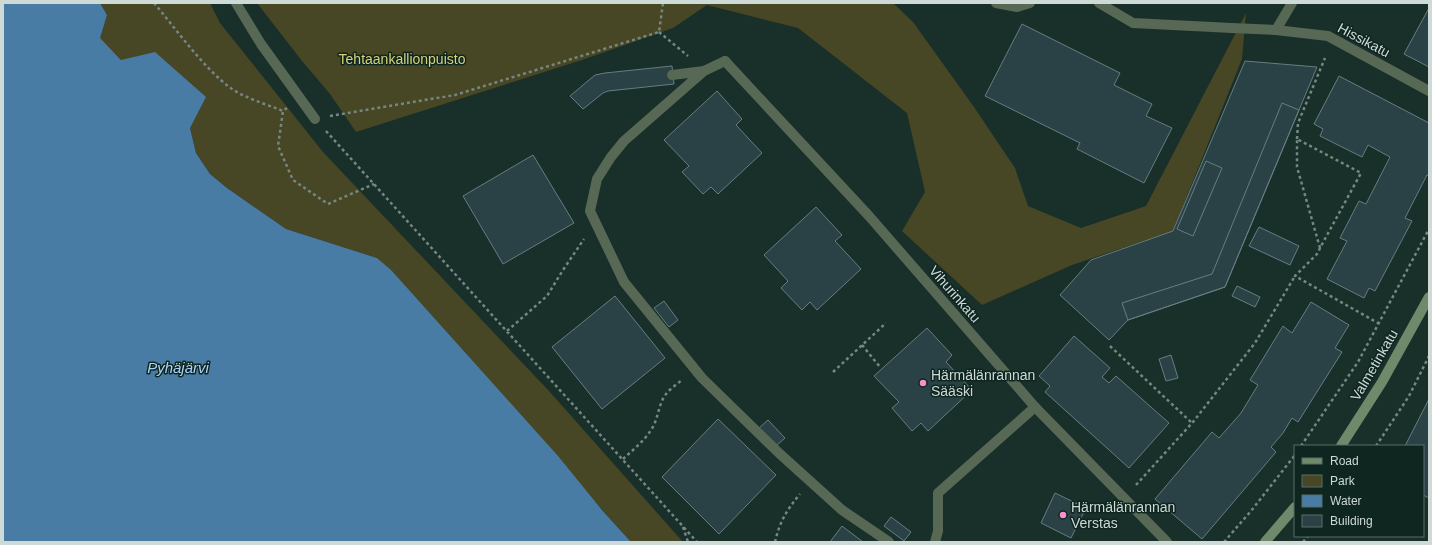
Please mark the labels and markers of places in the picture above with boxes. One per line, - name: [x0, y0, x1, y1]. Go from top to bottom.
- place label: Härmälänrannan Sääski: [931, 367, 1035, 399]
- marker: Härmälänrannan Sääski: [918, 378, 928, 388]
- place label: Härmälänrannan Verstas: [1071, 499, 1175, 531]
- marker: Härmälänrannan Verstas: [1058, 510, 1068, 520]

